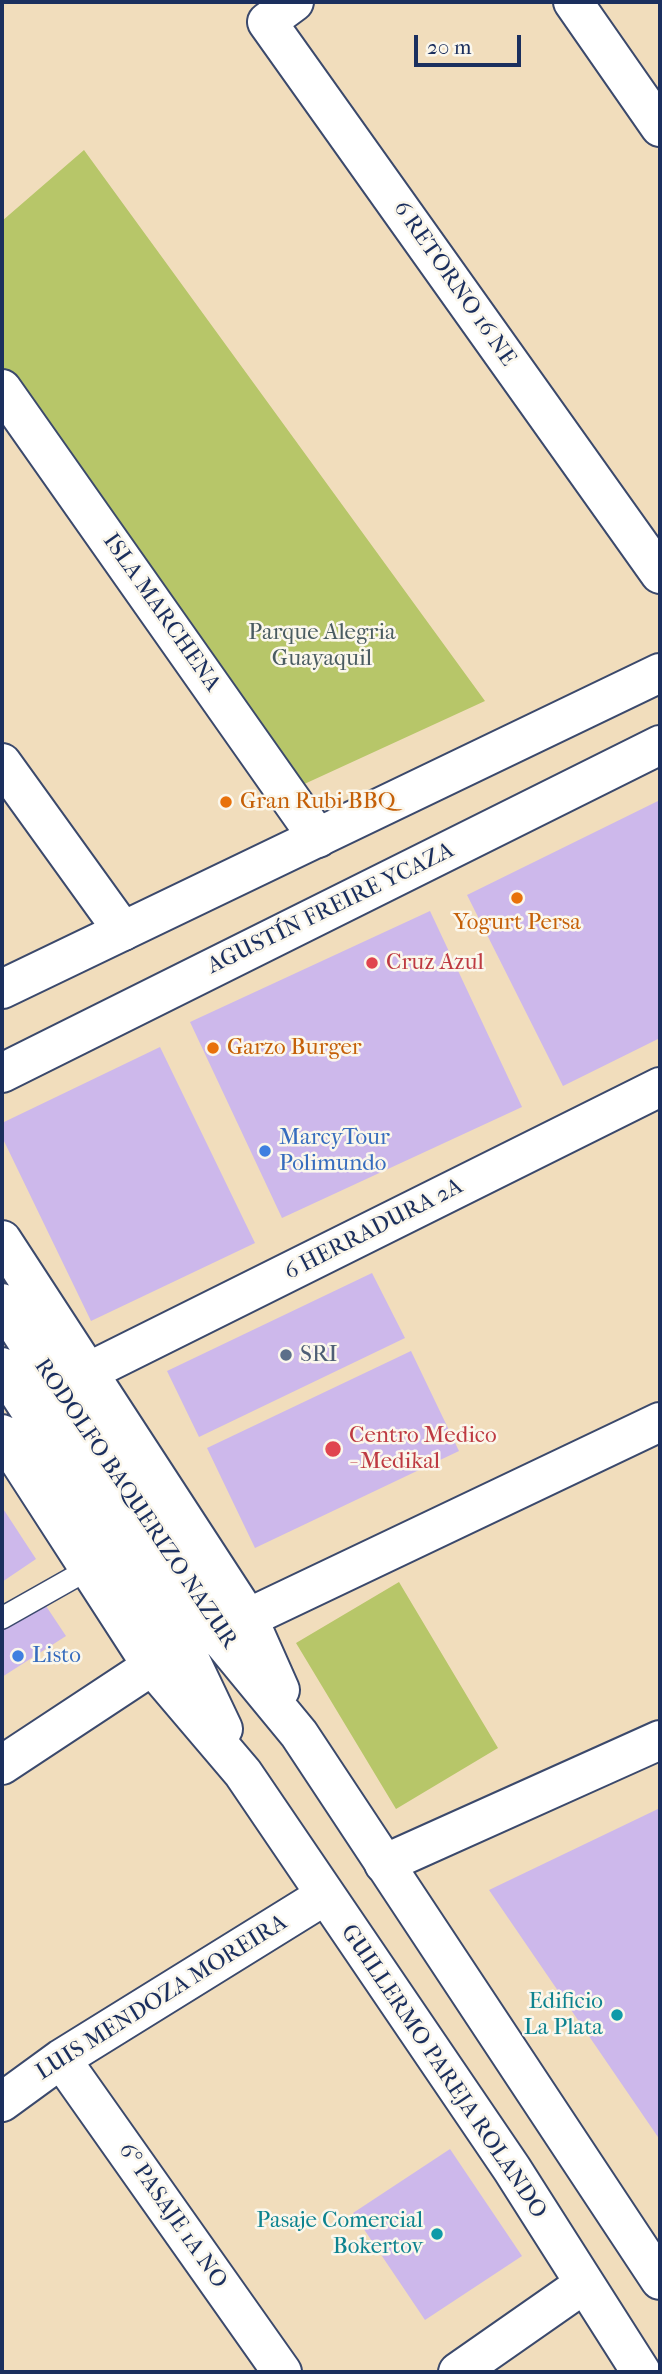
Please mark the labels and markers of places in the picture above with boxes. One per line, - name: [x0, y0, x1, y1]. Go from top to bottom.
- place label: Gran Rubi BBQ: [240, 788, 395, 816]
- marker: Gran Rubi BBQ: [218, 794, 234, 810]
- marker: Yogurt Persa: [509, 890, 525, 906]
- place label: Yogurt Persa: [453, 909, 581, 937]
- place label: Cruz Azul: [386, 949, 484, 977]
- marker: Cruz Azul: [364, 955, 380, 971]
- place label: Garzo Burger: [227, 1034, 362, 1062]
- marker: Garzo Burger: [205, 1040, 221, 1056]
- place label: MarcyTour Polimundo: [279, 1124, 390, 1178]
- marker: MarcyTour Polimundo: [257, 1143, 273, 1159]
- place label: SRI: [300, 1341, 338, 1369]
- marker: SRI: [278, 1347, 294, 1363]
- place label: Centro Medico - Medikal: [349, 1422, 497, 1476]
- marker: Centro Medico - Medikal: [323, 1439, 343, 1459]
- place label: Listo: [32, 1642, 81, 1670]
- marker: Listo: [10, 1648, 26, 1664]
- place label: Edificio La Plata: [524, 1988, 603, 2042]
- marker: Edificio La Plata: [609, 2007, 625, 2023]
- place label: Pasaje Comercial Bokertov: [256, 2207, 423, 2261]
- marker: Pasaje Comercial Bokertov: [429, 2226, 445, 2242]

